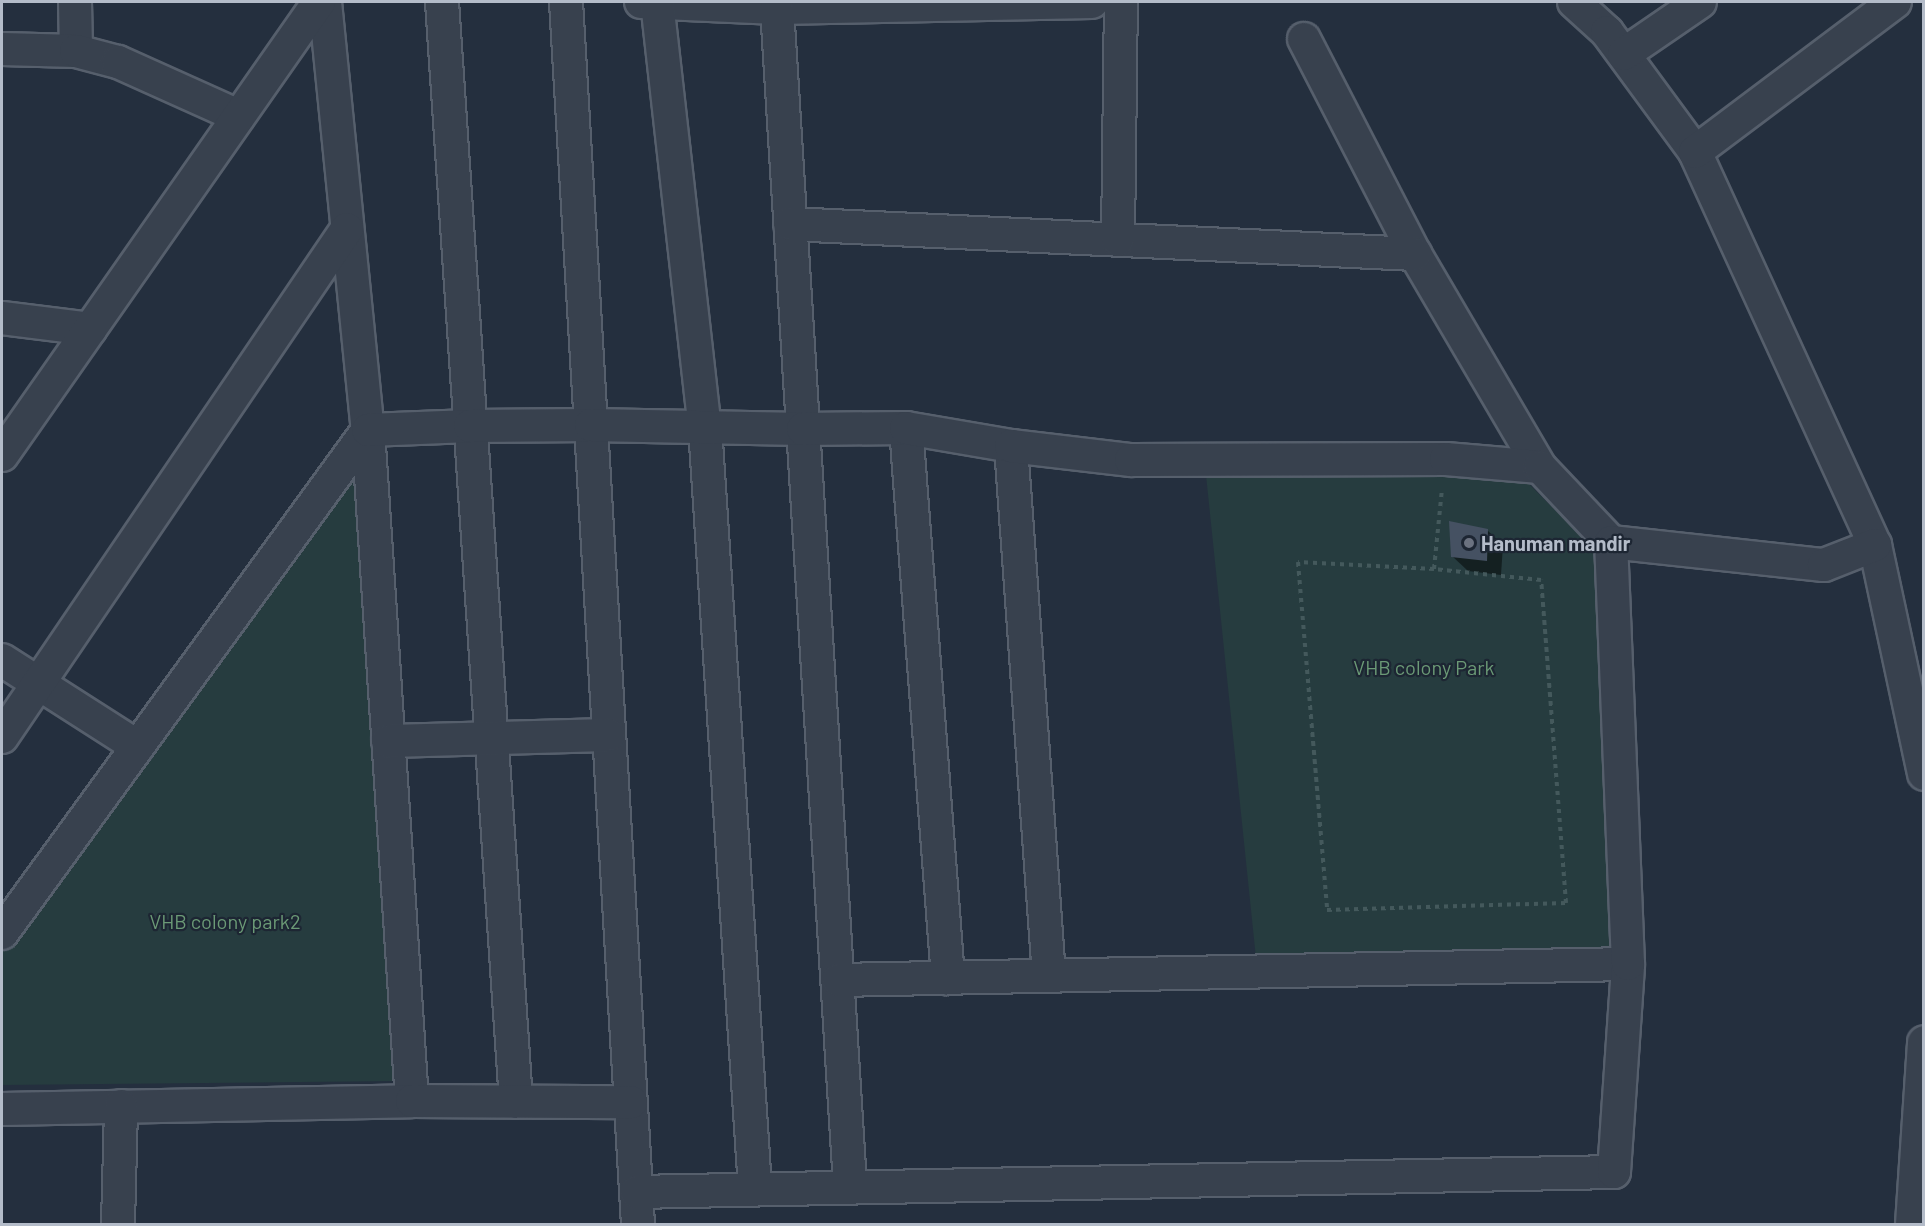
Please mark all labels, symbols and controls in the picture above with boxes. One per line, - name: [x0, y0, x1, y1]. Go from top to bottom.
- place label: Hanuman mandir: [1481, 531, 1630, 555]
- marker: Hanuman mandir: [1462, 536, 1476, 550]
- park label: VHB colony Park: [1353, 655, 1495, 679]
- park label: VHB colony park2: [149, 909, 301, 933]

